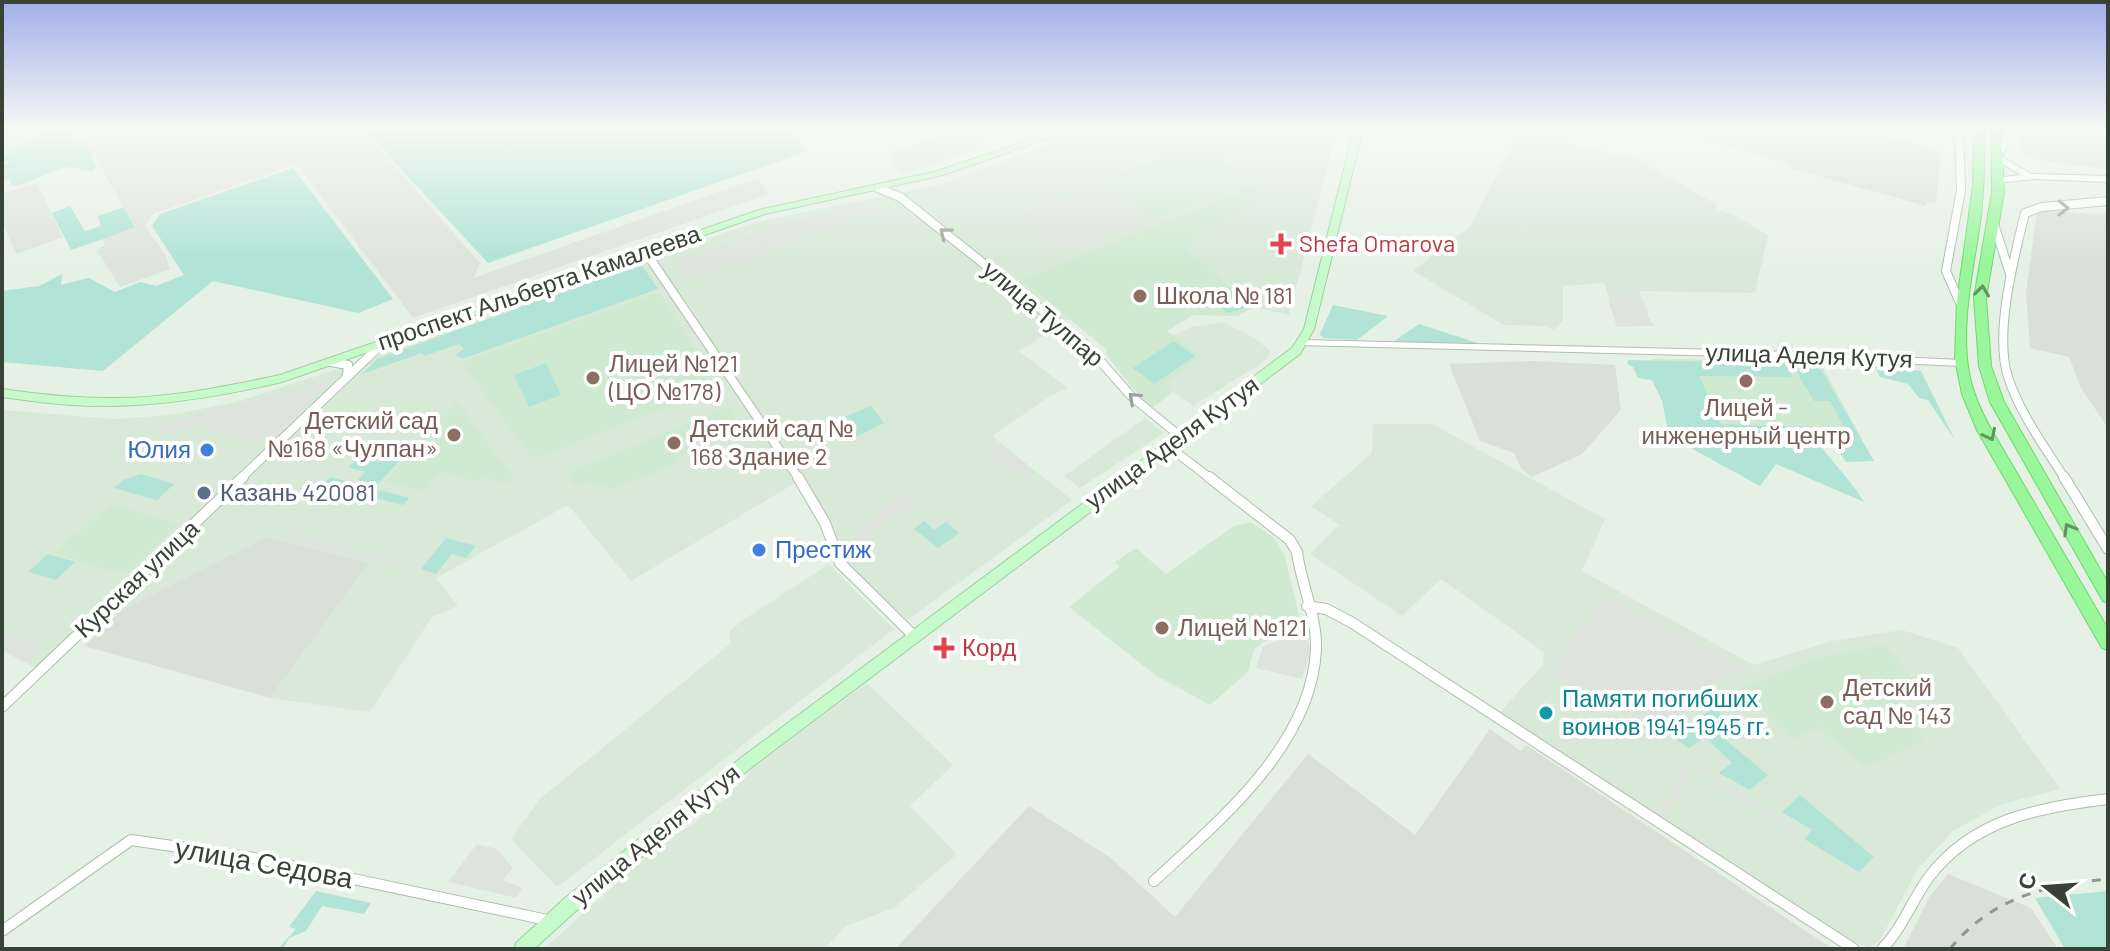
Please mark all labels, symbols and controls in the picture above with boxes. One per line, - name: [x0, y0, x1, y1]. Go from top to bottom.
- one-way arrow: [2057, 199, 2070, 217]
- street label: проспект Альберта Камалеева: [373, 217, 704, 356]
- place label: Shefa Omarova: [1299, 228, 1455, 257]
- one-way arrow: [940, 229, 955, 243]
- marker: Shefa Omarova: [1270, 233, 1292, 255]
- street label: улица Тулпар: [977, 254, 1110, 372]
- place label: Школа № 181: [1156, 280, 1293, 309]
- one-way arrow: [1973, 284, 1990, 297]
- marker: Школа № 181: [1131, 287, 1149, 305]
- street label: улица Аделя Кутуя: [1705, 336, 1913, 373]
- place label: Лицей №121 (ЦО №178): [608, 348, 738, 405]
- marker: Лицей №121 (ЦО №178): [584, 369, 602, 387]
- street label: улица Аделя Кутуя: [1079, 369, 1263, 514]
- marker: Лицей - инженерный центр: [1737, 372, 1755, 390]
- place label: Лицей - инженерный центр: [1641, 392, 1851, 449]
- one-way arrow: [1128, 393, 1143, 408]
- place label: Детский сад №168 «Чулпан»: [267, 405, 438, 462]
- place label: Детский сад № 168 Здание 2: [690, 413, 854, 470]
- marker: Детский сад №168 «Чулпан»: [445, 426, 463, 444]
- one-way arrow: [1980, 427, 1995, 442]
- place label: Юлия: [127, 434, 191, 463]
- marker: Детский сад № 168 Здание 2: [665, 434, 683, 452]
- marker: Юлия: [198, 441, 216, 459]
- place label: Казань 420081: [220, 477, 375, 506]
- marker: Казань 420081: [195, 484, 213, 502]
- street label: Курская улица: [68, 513, 205, 643]
- one-way arrow: [2063, 523, 2079, 538]
- place label: Престиж: [775, 534, 871, 563]
- marker: Престиж: [750, 541, 768, 559]
- place label: Лицей №121: [1178, 612, 1307, 641]
- marker: Лицей №121: [1153, 619, 1171, 637]
- place label: Корд: [962, 632, 1016, 661]
- marker: Корд: [933, 637, 955, 659]
- place label: Детский сад № 143: [1843, 672, 1952, 729]
- place label: Памяти погибших воинов 1941-1945 гг.: [1562, 683, 1771, 740]
- marker: Детский сад № 143: [1818, 693, 1836, 711]
- marker: Памяти погибших воинов 1941-1945 гг.: [1537, 704, 1555, 722]
- street label: улица Аделя Кутуя: [565, 757, 745, 910]
- street label: улица Седова: [173, 830, 356, 894]
- north arrow: [2006, 847, 2086, 927]
- text: С: [2011, 869, 2041, 892]

